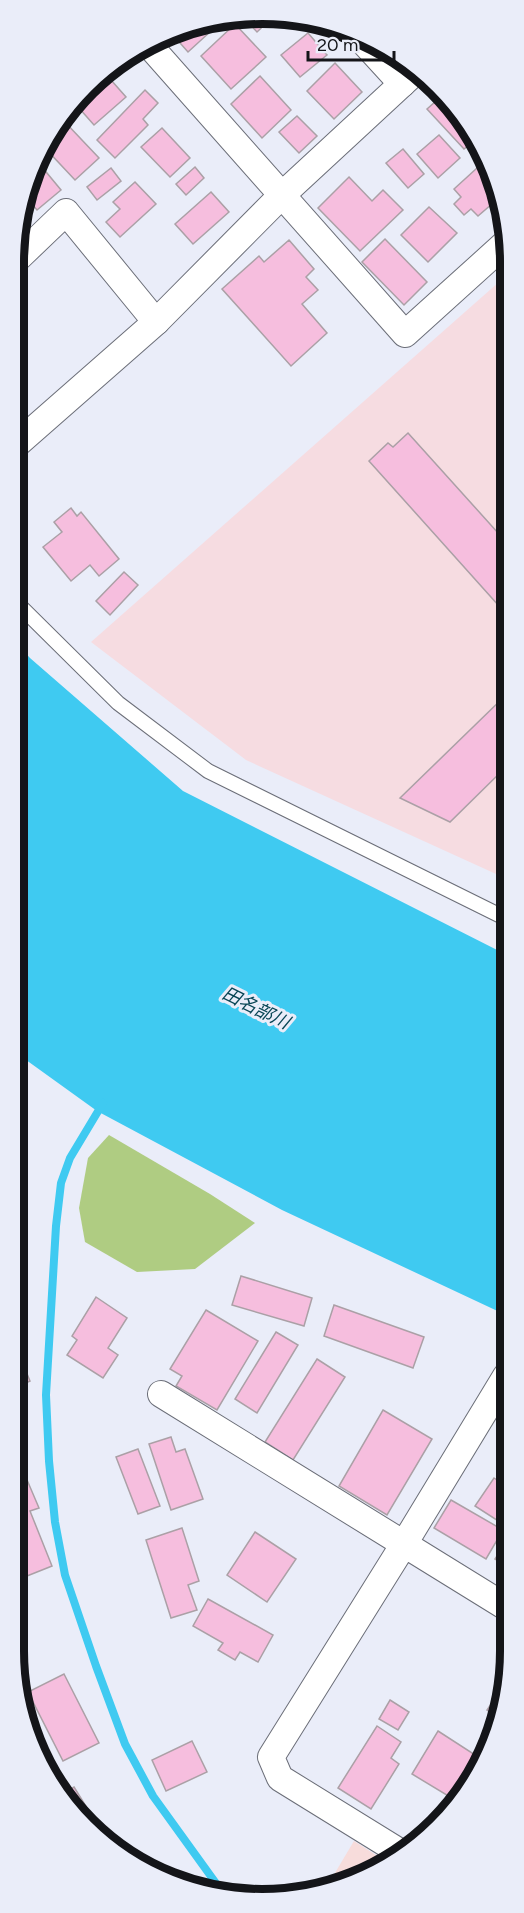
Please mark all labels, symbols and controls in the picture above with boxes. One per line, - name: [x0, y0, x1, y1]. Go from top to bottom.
- scale bar: [308, 24, 394, 62]
- text: 20 m: [317, 34, 358, 56]
- water label: 田名部川: [219, 982, 295, 1035]

